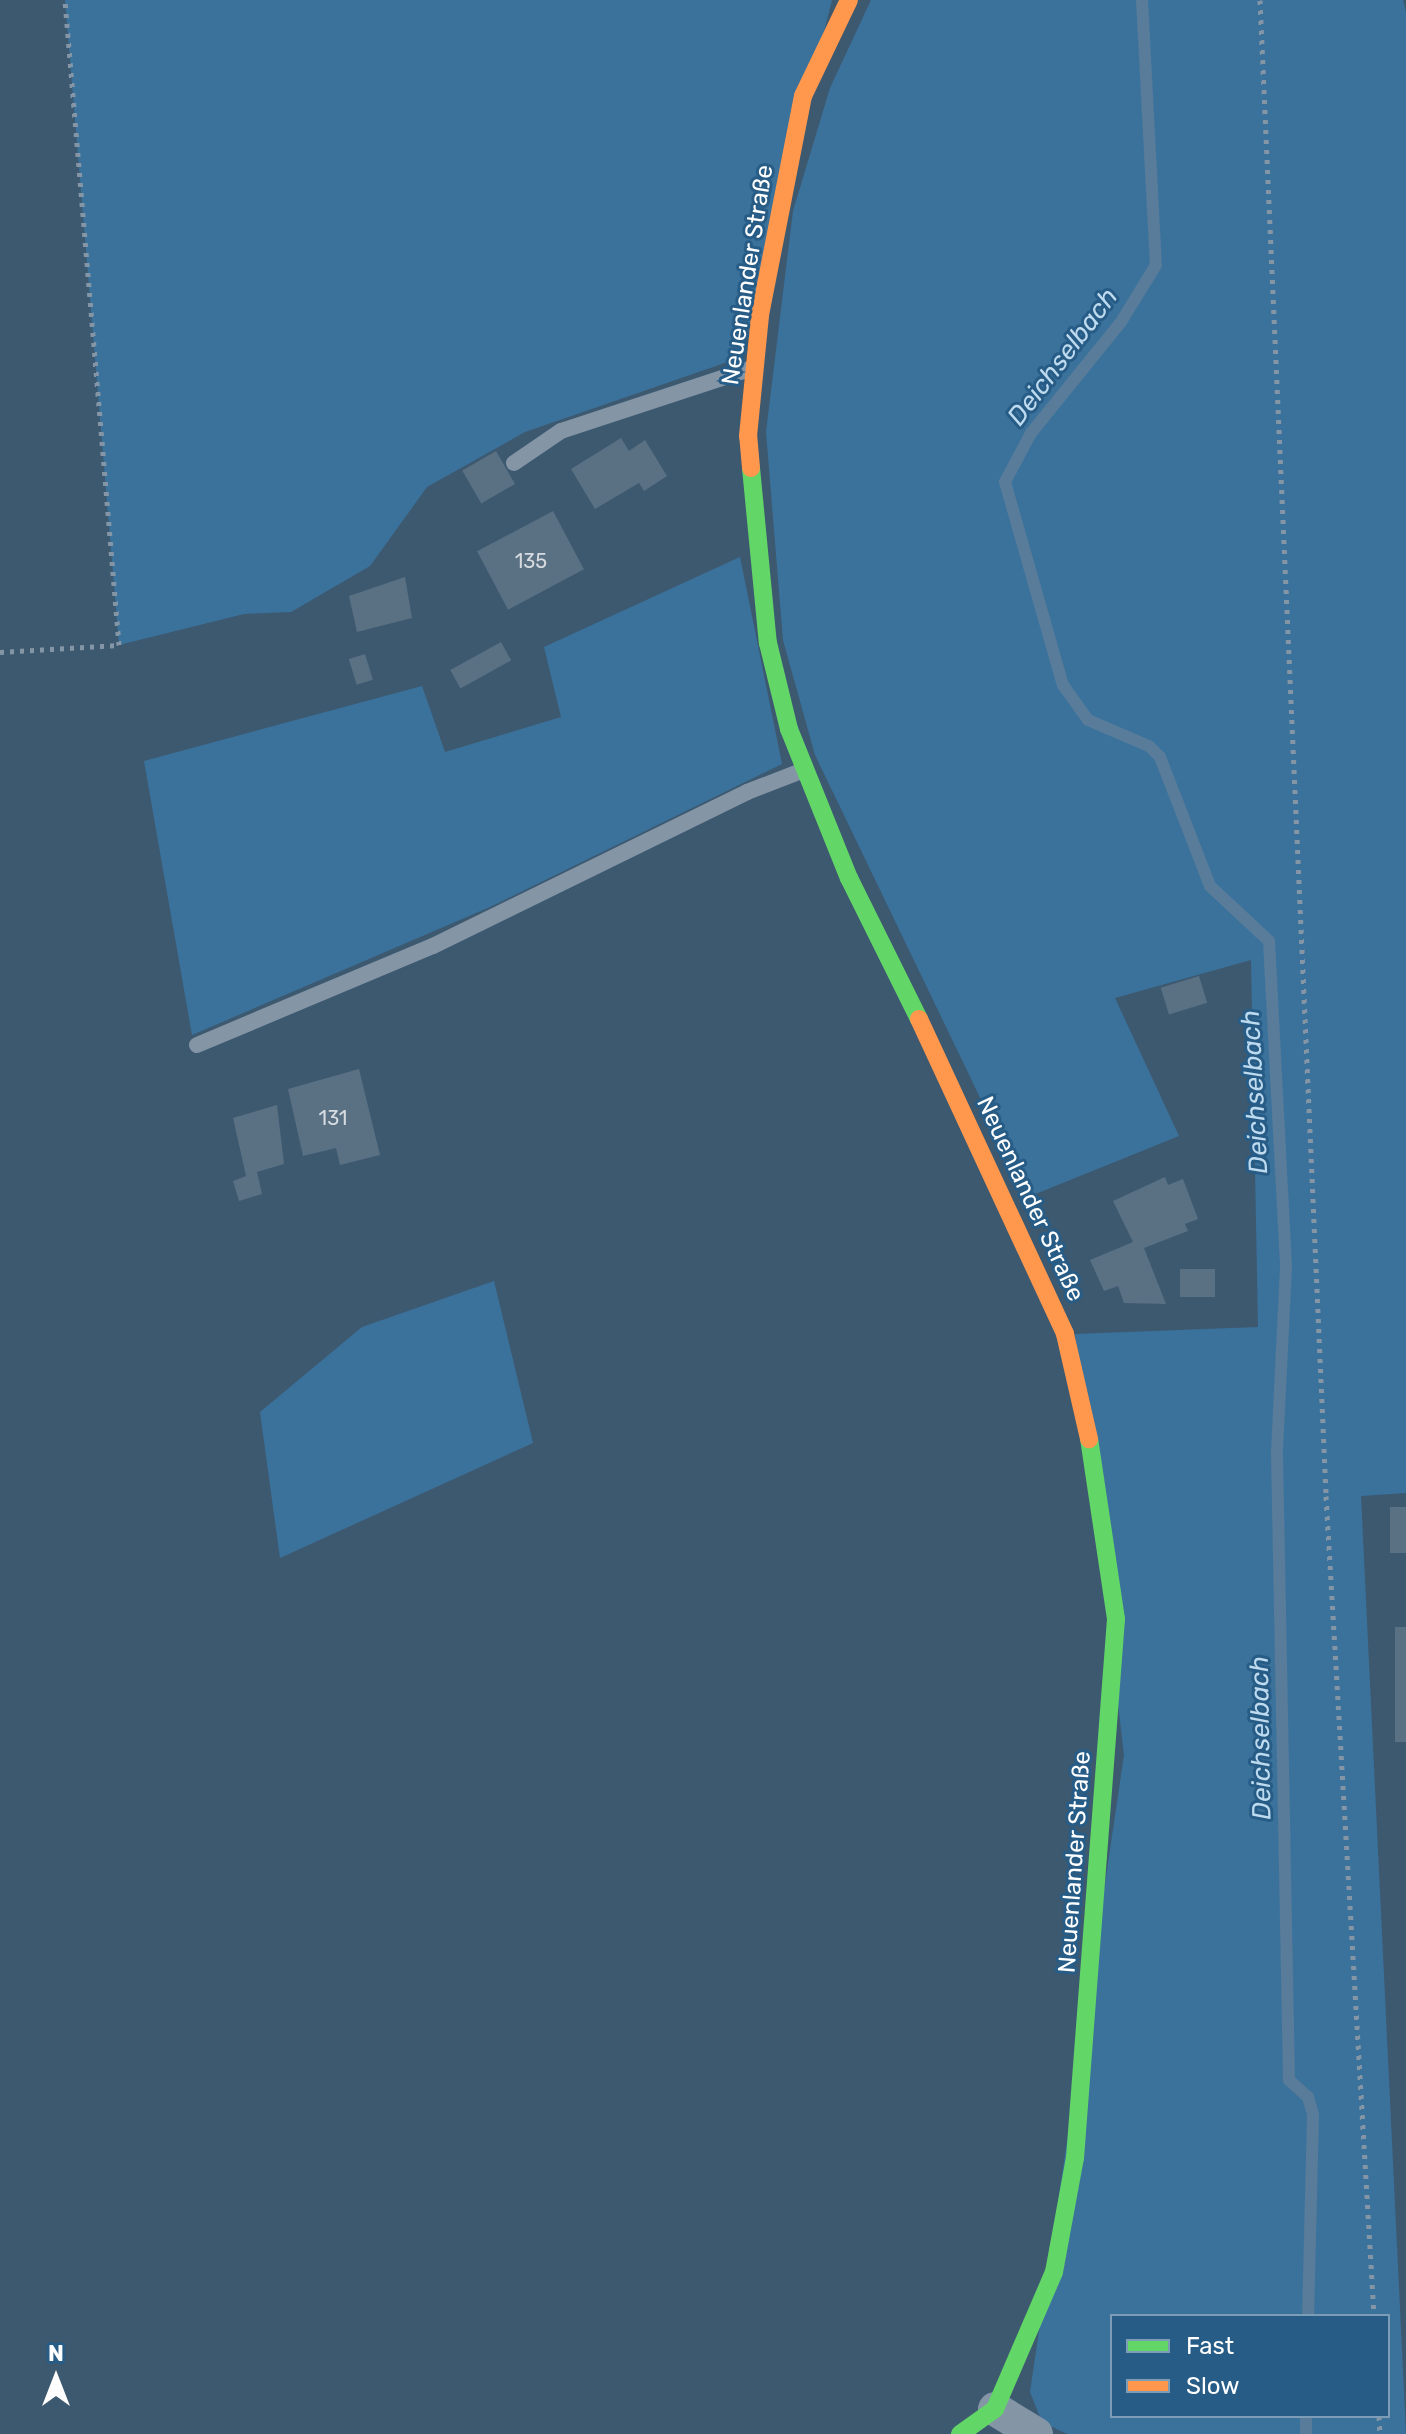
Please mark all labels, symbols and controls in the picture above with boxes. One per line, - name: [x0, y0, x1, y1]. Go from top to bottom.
- street label: Neuenlander Straße: [716, 163, 780, 387]
- water label: Deichselbach: [1001, 282, 1125, 432]
- house number: 135: [515, 549, 547, 573]
- water label: Deichselbach: [1235, 1009, 1275, 1175]
- street label: Neuenlander Straße: [970, 1092, 1090, 1306]
- house number: 131: [319, 1106, 347, 1130]
- water label: Deichselbach: [1244, 1656, 1278, 1820]
- street label: Neuenlander Straße: [1053, 1750, 1097, 1974]
- legend: [1110, 2314, 1390, 2418]
- text: Fast: [1186, 2332, 1234, 2360]
- north arrow: [16, 2338, 96, 2418]
- text: N: [48, 2340, 64, 2367]
- text: Slow: [1186, 2372, 1239, 2400]

